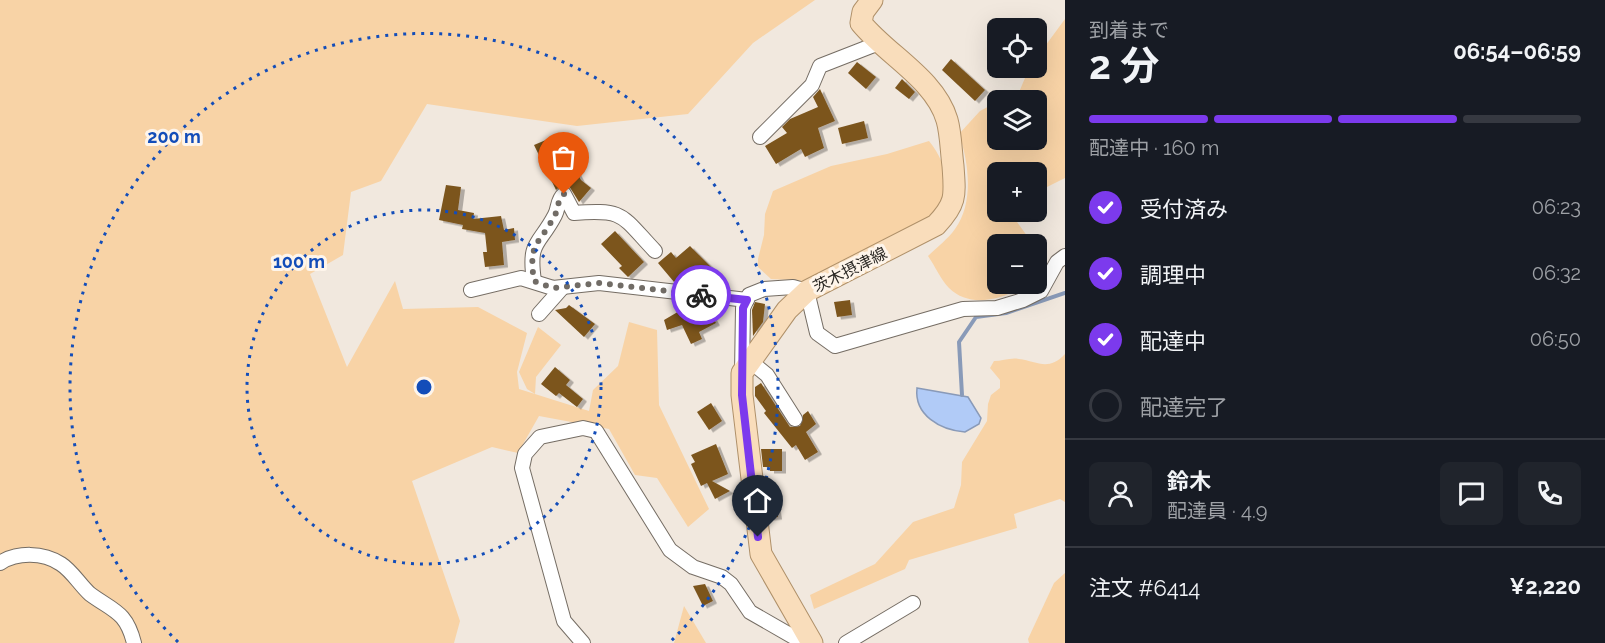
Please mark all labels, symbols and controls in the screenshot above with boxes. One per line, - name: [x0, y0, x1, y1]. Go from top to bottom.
- map controls: [987, 18, 1047, 294]
- button: locate: [987, 18, 1047, 78]
- text: 到着まで: [1089, 18, 1169, 42]
- text: 06:54–06:59: [1453, 38, 1581, 64]
- text: 2 分: [1089, 42, 1159, 88]
- button: layers: [987, 90, 1047, 150]
- text: 200 m: [147, 126, 201, 147]
- pin: [538, 132, 589, 194]
- text: 配達中 · 160 m: [1089, 136, 1219, 160]
- icon: bag: [547, 141, 580, 174]
- button: +: [987, 162, 1047, 222]
- icon: check: [1089, 191, 1122, 224]
- text: 06:23: [1532, 195, 1581, 219]
- text: 受付済み: [1140, 196, 1228, 222]
- button: −: [987, 234, 1047, 294]
- street label: 茨木摂津線: [810, 243, 890, 297]
- text: 100 m: [273, 251, 325, 272]
- icon: check: [1089, 257, 1122, 290]
- text: 06:32: [1532, 261, 1581, 285]
- text: 調理中: [1140, 262, 1206, 288]
- courier: [671, 265, 731, 325]
- icon: bike: [685, 279, 718, 312]
- icon: check: [1089, 323, 1122, 356]
- text: 06:50: [1530, 327, 1581, 351]
- text: 配達中: [1140, 328, 1206, 354]
- centre of rings: [414, 377, 434, 397]
- text: 配達完了: [1140, 394, 1228, 420]
- button: person: [1089, 462, 1152, 525]
- button: chat: [1440, 462, 1503, 525]
- button: phone: [1518, 462, 1581, 525]
- text: 鈴木: [1167, 468, 1211, 494]
- pin: [732, 475, 783, 537]
- icon: home: [741, 484, 774, 517]
- text: 配達員 · 4.9: [1167, 499, 1267, 523]
- text: ¥2,220: [1509, 573, 1581, 599]
- text: 注文 #6414: [1089, 575, 1200, 601]

